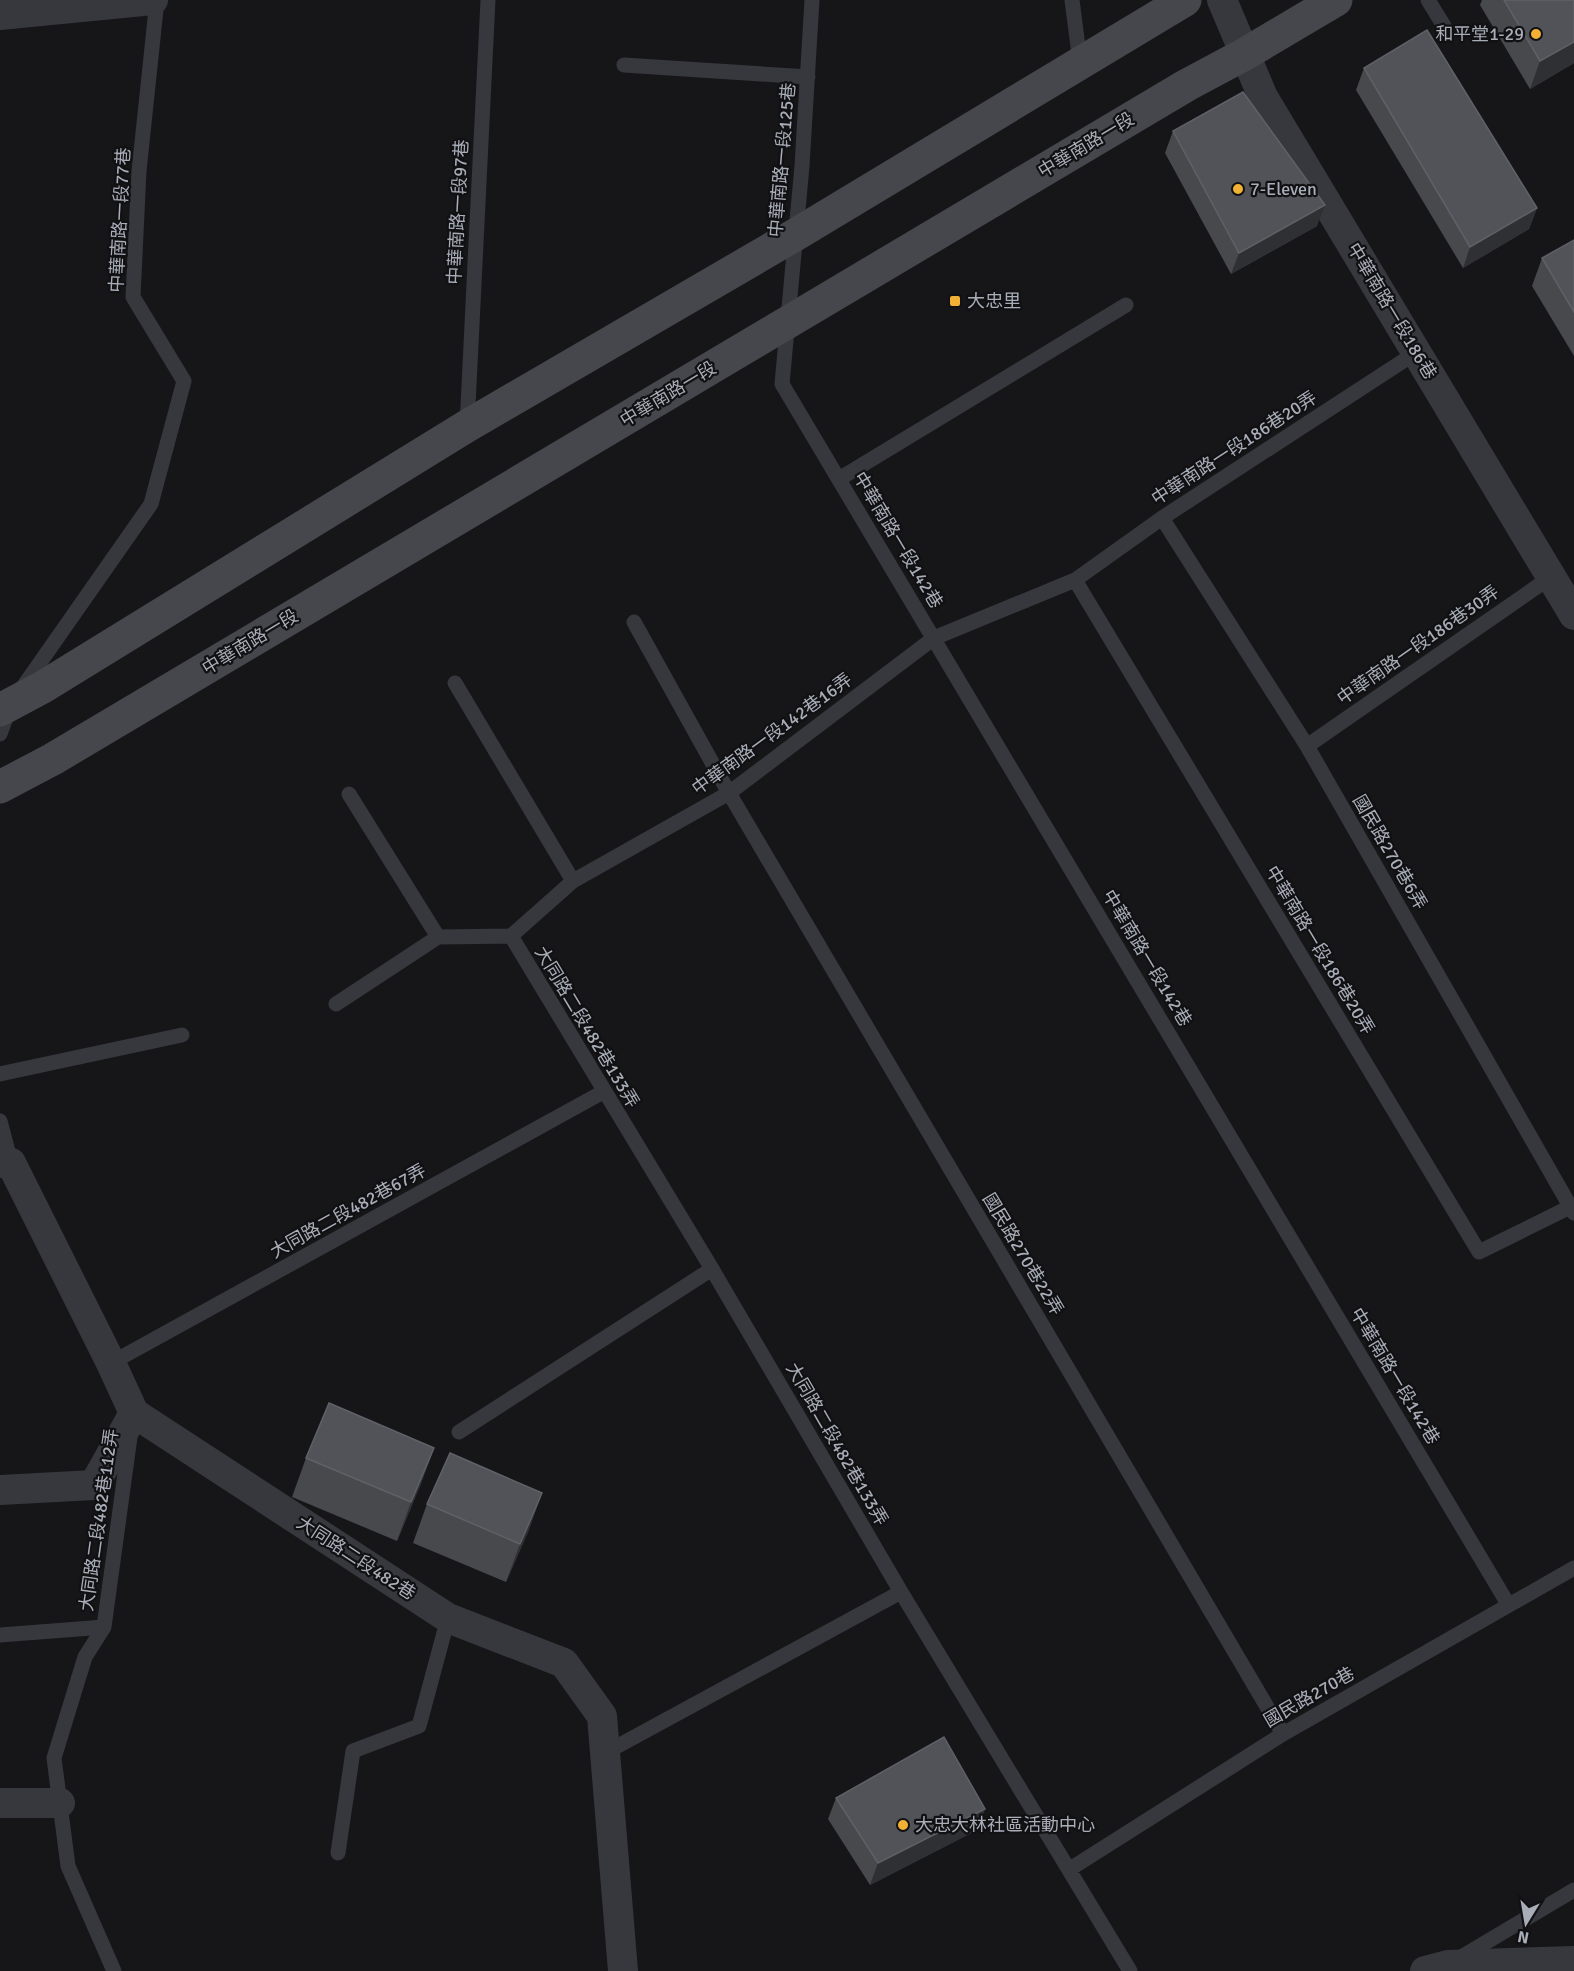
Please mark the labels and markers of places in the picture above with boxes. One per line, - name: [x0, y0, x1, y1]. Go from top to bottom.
- place label: 和平堂1-29: [1435, 23, 1524, 45]
- marker: 和平堂1-29: [1529, 27, 1543, 41]
- place label: 7-Eleven: [1250, 178, 1317, 200]
- marker: 7-Eleven: [1231, 182, 1245, 196]
- place label: 大忠里: [967, 290, 1021, 312]
- marker: 大忠里: [948, 294, 962, 308]
- place label: 大忠大林社區活動中心: [915, 1814, 1095, 1836]
- marker: 大忠大林社區活動中心: [896, 1818, 910, 1832]

